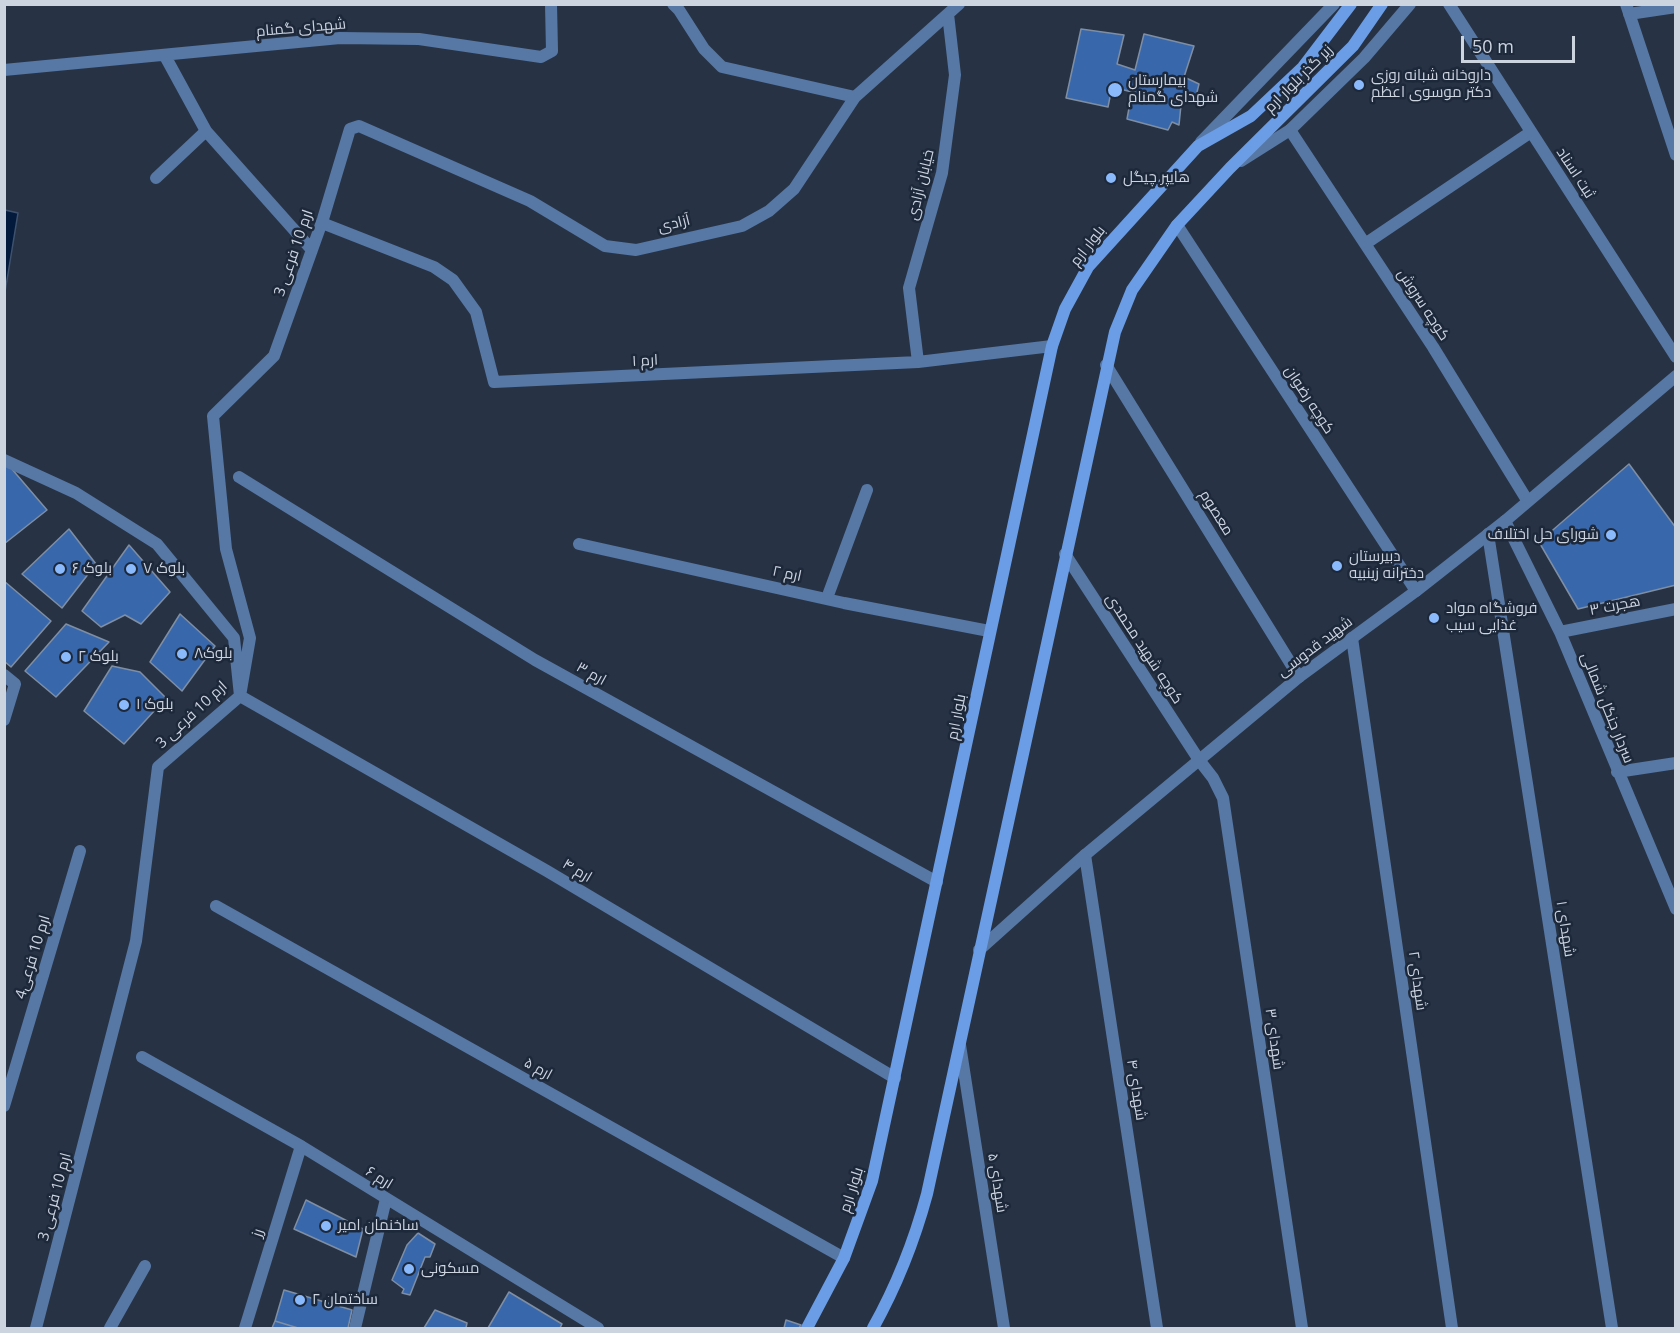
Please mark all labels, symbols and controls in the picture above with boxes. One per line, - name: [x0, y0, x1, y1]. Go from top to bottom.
- street label: شهدای گمنام: [255, 15, 347, 41]
- scale bar: [1464, 24, 1578, 62]
- text: 50 m: [1472, 34, 1514, 58]
- street label: زیر گذر بلوار ارم: [1261, 41, 1337, 117]
- place label: داروخانه شبانه روزی دکتر موسوی اعظم: [1371, 67, 1491, 102]
- place label: بیمارستان شهدای گمنام: [1128, 72, 1218, 107]
- marker: داروخانه شبانه روزی دکتر موسوی اعظم: [1352, 78, 1366, 92]
- marker: بیمارستان شهدای گمنام: [1106, 81, 1124, 99]
- street label: ثبت اسناد: [1552, 144, 1598, 202]
- street label: خیابان آزادی: [904, 148, 938, 222]
- place label: هایپر چیگل: [1123, 169, 1190, 187]
- marker: هایپر چیگل: [1104, 171, 1118, 185]
- street label: ارم 10 فرعی 3: [271, 207, 317, 299]
- street label: آزادی: [656, 211, 692, 237]
- street label: بلوار ارم: [1067, 222, 1109, 270]
- street label: کوچه سروش: [1393, 266, 1453, 344]
- street label: ارم ۱: [632, 351, 658, 371]
- street label: کوچه رضوان: [1280, 362, 1338, 438]
- street label: معصوم: [1195, 487, 1237, 539]
- place label: شورای حل اختلاف: [1488, 526, 1599, 544]
- marker: شورای حل اختلاف: [1604, 528, 1618, 542]
- place label: دبیرستان دخترانه زینبیه: [1349, 548, 1424, 583]
- marker: دبیرستان دخترانه زینبیه: [1330, 559, 1344, 573]
- place label: بلوک ۶: [72, 560, 112, 578]
- place label: بلوک ۷: [143, 560, 185, 578]
- marker: بلوک ۶: [53, 562, 67, 576]
- marker: بلوک ۷: [124, 562, 138, 576]
- street label: ارم ۲: [771, 562, 803, 586]
- street label: کوچه شهید محمدی: [1102, 590, 1186, 708]
- street label: هجرت ۳: [1588, 592, 1642, 620]
- place label: فروشگاه مواد غذایی سیب: [1446, 600, 1537, 635]
- marker: فروشگاه مواد غذایی سیب: [1427, 611, 1441, 625]
- street label: شهید قدوسی: [1274, 613, 1356, 681]
- place label: بلوک۸: [194, 645, 232, 663]
- marker: بلوک۸: [175, 647, 189, 661]
- place label: بلوک ۲: [78, 648, 119, 666]
- marker: بلوک ۲: [59, 650, 73, 664]
- street label: سردار جنگل شمالی: [1577, 650, 1637, 766]
- street label: ارم ۳: [573, 659, 609, 689]
- street label: ارم 10 فرعی 3: [153, 678, 231, 752]
- street label: بلوار ارم: [944, 692, 970, 742]
- place label: بلوک ۱: [136, 696, 174, 714]
- marker: بلوک ۱: [117, 698, 131, 712]
- street label: ارم ۴: [559, 855, 595, 887]
- street label: شهدای ۱: [1552, 900, 1578, 958]
- street label: ارم 10 فرعی4: [12, 913, 54, 1001]
- street label: شهدای ۲: [1404, 950, 1430, 1012]
- street label: شهدای ۳: [1261, 1007, 1287, 1071]
- street label: ارم ۵: [521, 1054, 555, 1084]
- street label: شهدای ۴: [1122, 1058, 1150, 1122]
- street label: ارم 10 فرعی 3: [35, 1151, 75, 1243]
- street label: شهدای ۵: [983, 1152, 1011, 1214]
- street label: ارم ۶: [362, 1163, 396, 1193]
- street label: بلوار ارم: [836, 1165, 868, 1215]
- place label: ساخنمان امیر: [338, 1217, 419, 1235]
- marker: ساخنمان امیر: [319, 1219, 333, 1233]
- street label: رز: [248, 1226, 268, 1240]
- place label: مسکونی: [421, 1260, 479, 1278]
- marker: مسکونی: [402, 1262, 416, 1276]
- place label: ساختمان ۲: [312, 1291, 378, 1309]
- marker: ساختمان ۲: [293, 1293, 307, 1307]

